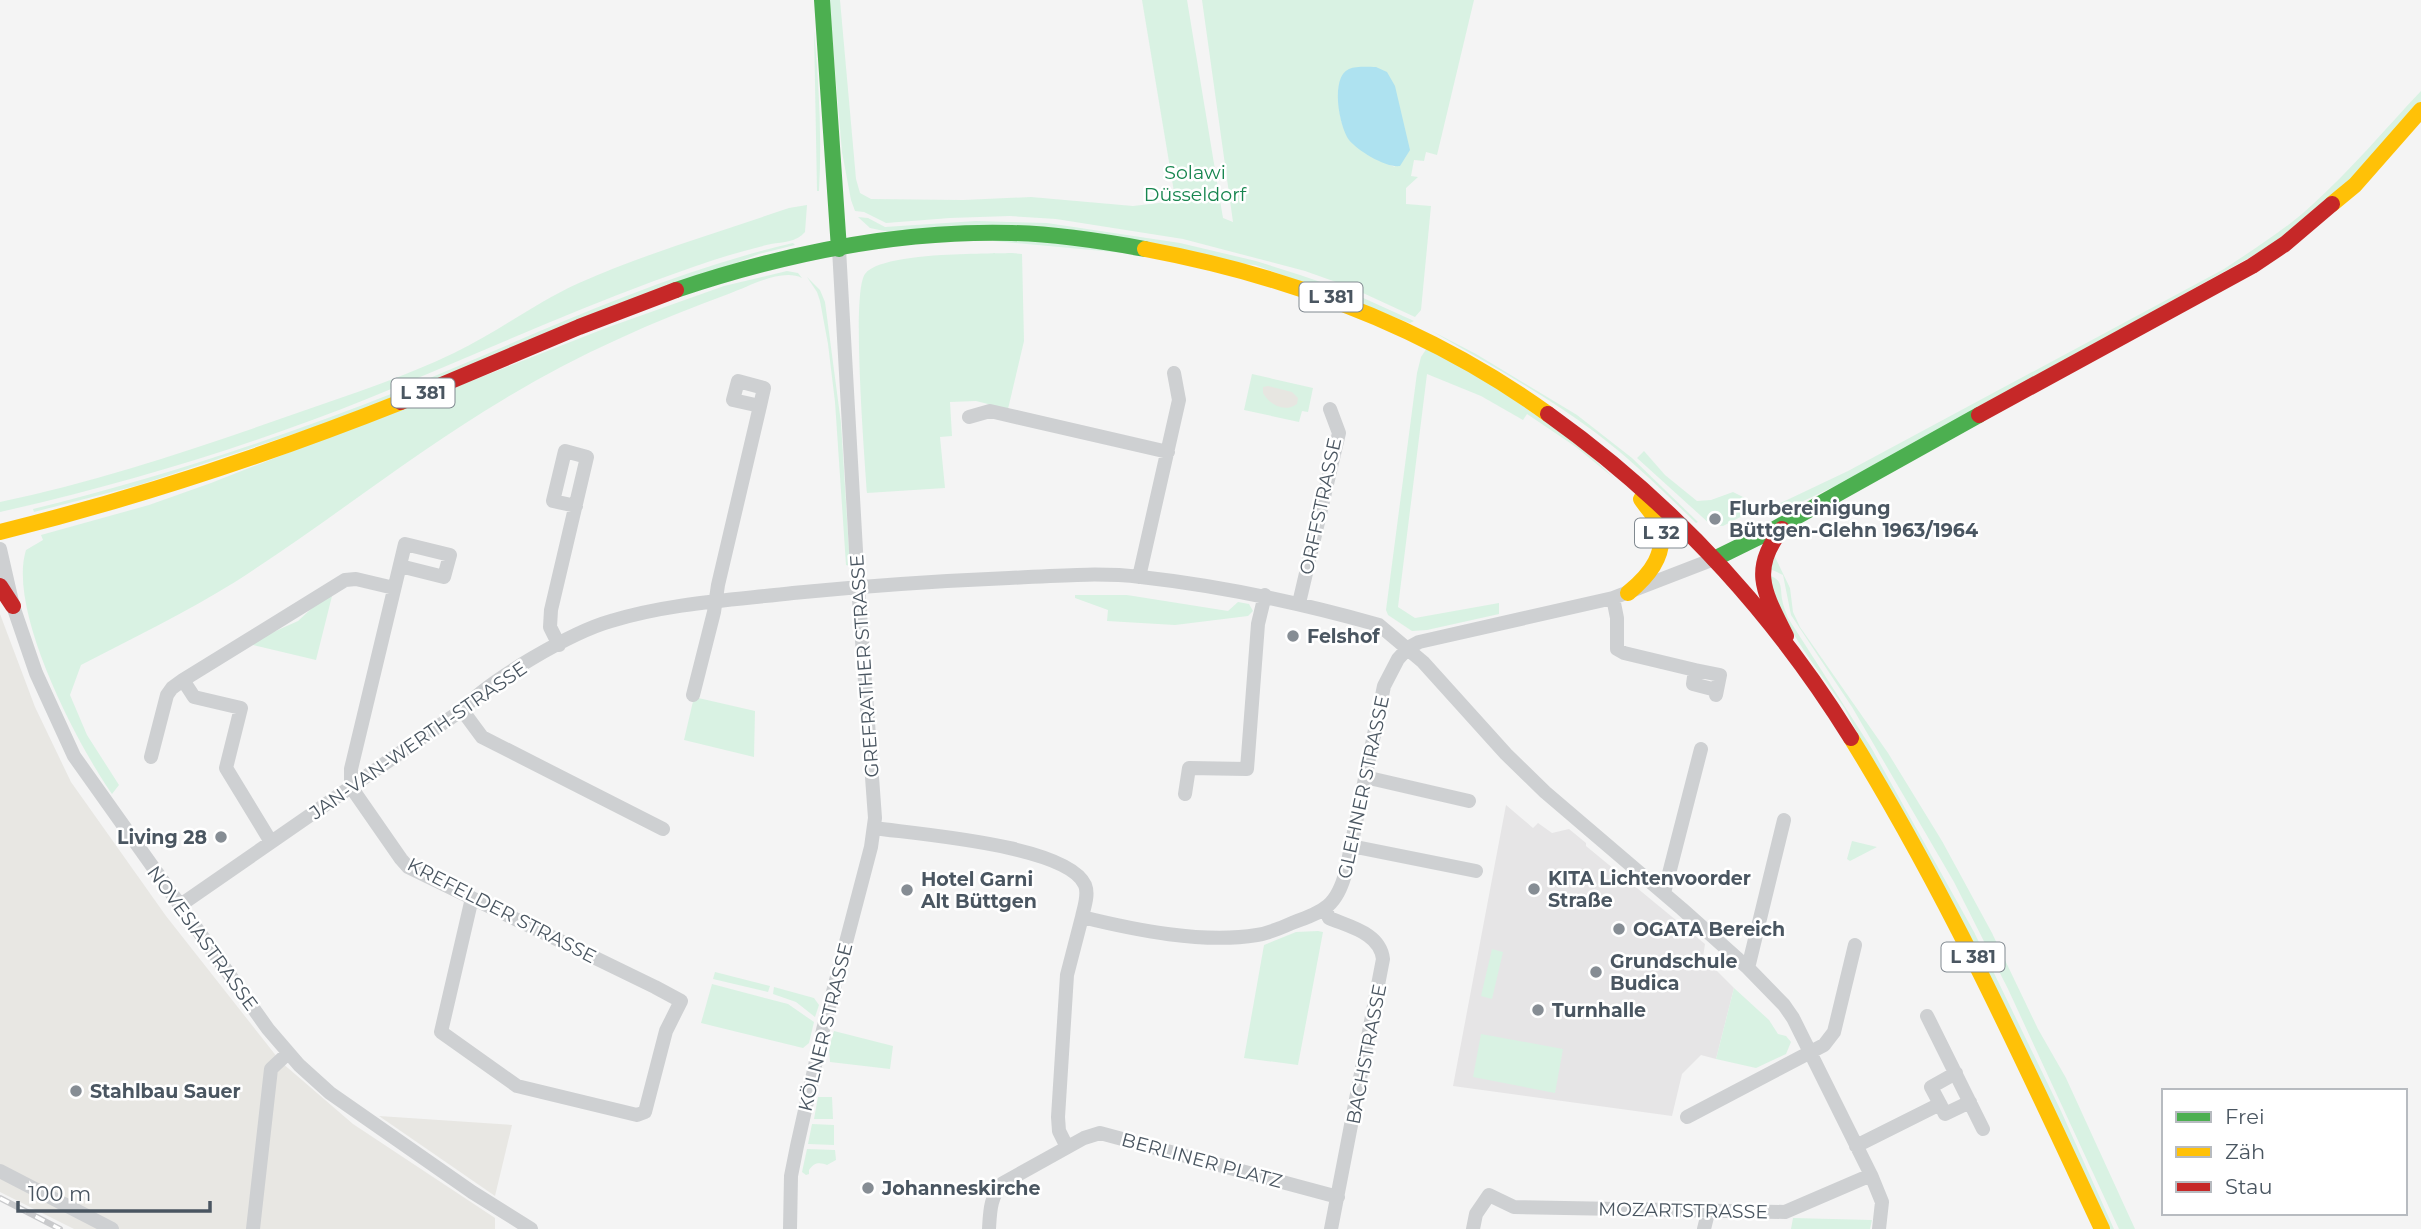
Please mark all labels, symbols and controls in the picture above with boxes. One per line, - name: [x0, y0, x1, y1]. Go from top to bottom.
- park label: Solawi Düsseldorf: [1144, 161, 1248, 206]
- road number: L 381: [1300, 282, 1362, 312]
- road number: L 381: [392, 379, 454, 408]
- street label: ORFFSTRASSE: [1295, 435, 1346, 577]
- place label: Flurbereinigung Büttgen-Glehn 1963/1964: [1729, 497, 1978, 542]
- marker: Flurbereinigung Büttgen-Glehn 1963/1964: [1707, 511, 1723, 527]
- road number: L 32: [1635, 518, 1687, 548]
- street label: GREFRATHER STRASSE: [845, 554, 884, 778]
- place label: Felshof: [1307, 625, 1380, 648]
- marker: Felshof: [1285, 628, 1301, 644]
- street label: JAN-VAN-WERTH-STRASSE: [304, 656, 531, 825]
- street label: GLEHNER STRASSE: [1333, 693, 1394, 881]
- place label: Living 28: [117, 826, 207, 849]
- marker: Living 28: [213, 829, 229, 845]
- street label: KREFELDER STRASSE: [404, 853, 600, 968]
- street label: NOVESIASTRASSE: [142, 861, 263, 1015]
- place label: KITA Lichtenvoorder Straße: [1548, 867, 1751, 912]
- place label: Hotel Garni Alt Büttgen: [920, 868, 1037, 913]
- marker: KITA Lichtenvoorder Straße: [1526, 881, 1542, 897]
- marker: Hotel Garni Alt Büttgen: [899, 882, 915, 898]
- place label: OGATA Bereich: [1633, 918, 1785, 941]
- marker: OGATA Bereich: [1611, 921, 1627, 937]
- street label: KÖLNER STRASSE: [793, 941, 858, 1114]
- road number: L 381: [1941, 942, 2004, 972]
- place label: Grundschule Budica: [1610, 950, 1737, 995]
- marker: Grundschule Budica: [1588, 964, 1604, 980]
- street label: BACHSTRASSE: [1342, 982, 1391, 1126]
- place label: Turnhalle: [1552, 999, 1646, 1022]
- marker: Turnhalle: [1530, 1002, 1546, 1018]
- place label: Stahlbau Sauer: [90, 1080, 241, 1103]
- marker: Stahlbau Sauer: [68, 1083, 84, 1099]
- legend: [2162, 1089, 2407, 1215]
- text: Frei: [2225, 1104, 2265, 1129]
- street label: BERLINER PLATZ: [1119, 1128, 1285, 1193]
- text: Zäh: [2225, 1139, 2265, 1164]
- scale bar: [18, 1170, 210, 1214]
- text: Stau: [2225, 1174, 2273, 1199]
- place label: Johanneskirche: [881, 1177, 1041, 1200]
- marker: Johanneskirche: [860, 1180, 876, 1196]
- text: 100 m: [28, 1181, 91, 1206]
- street label: MOZARTSTRASSE: [1598, 1198, 1768, 1223]

